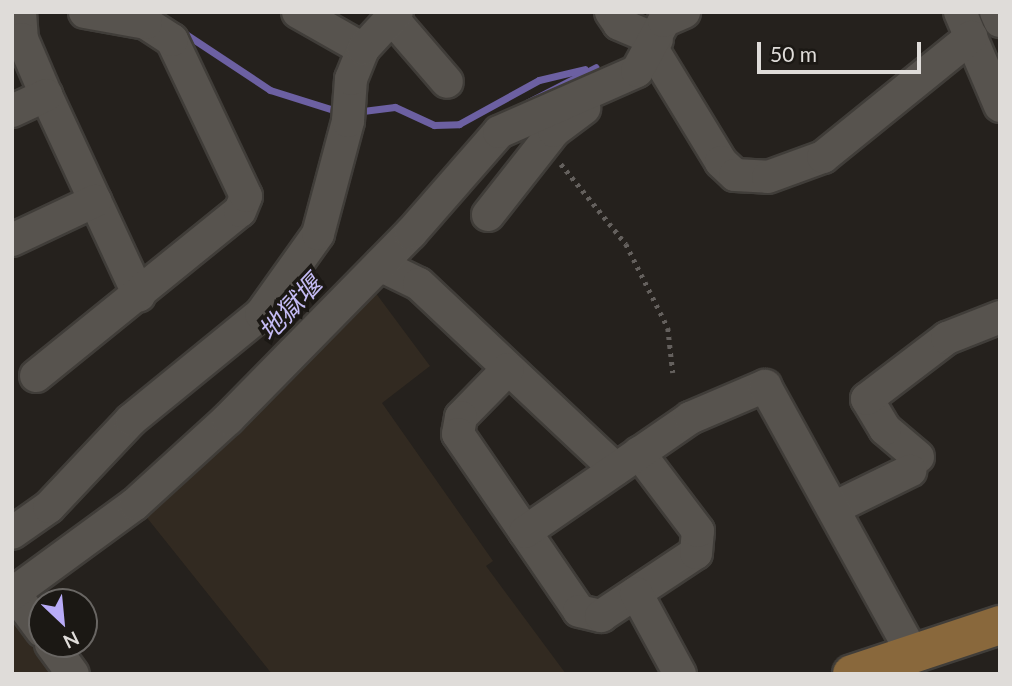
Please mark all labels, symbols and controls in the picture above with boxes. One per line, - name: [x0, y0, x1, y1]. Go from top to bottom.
- scale bar: [760, 28, 925, 72]
- text: 50 m: [770, 41, 817, 66]
- water label: 地獄堰: [252, 269, 328, 347]
- north arrow: [28, 588, 98, 658]
- text: N: [60, 627, 83, 654]

